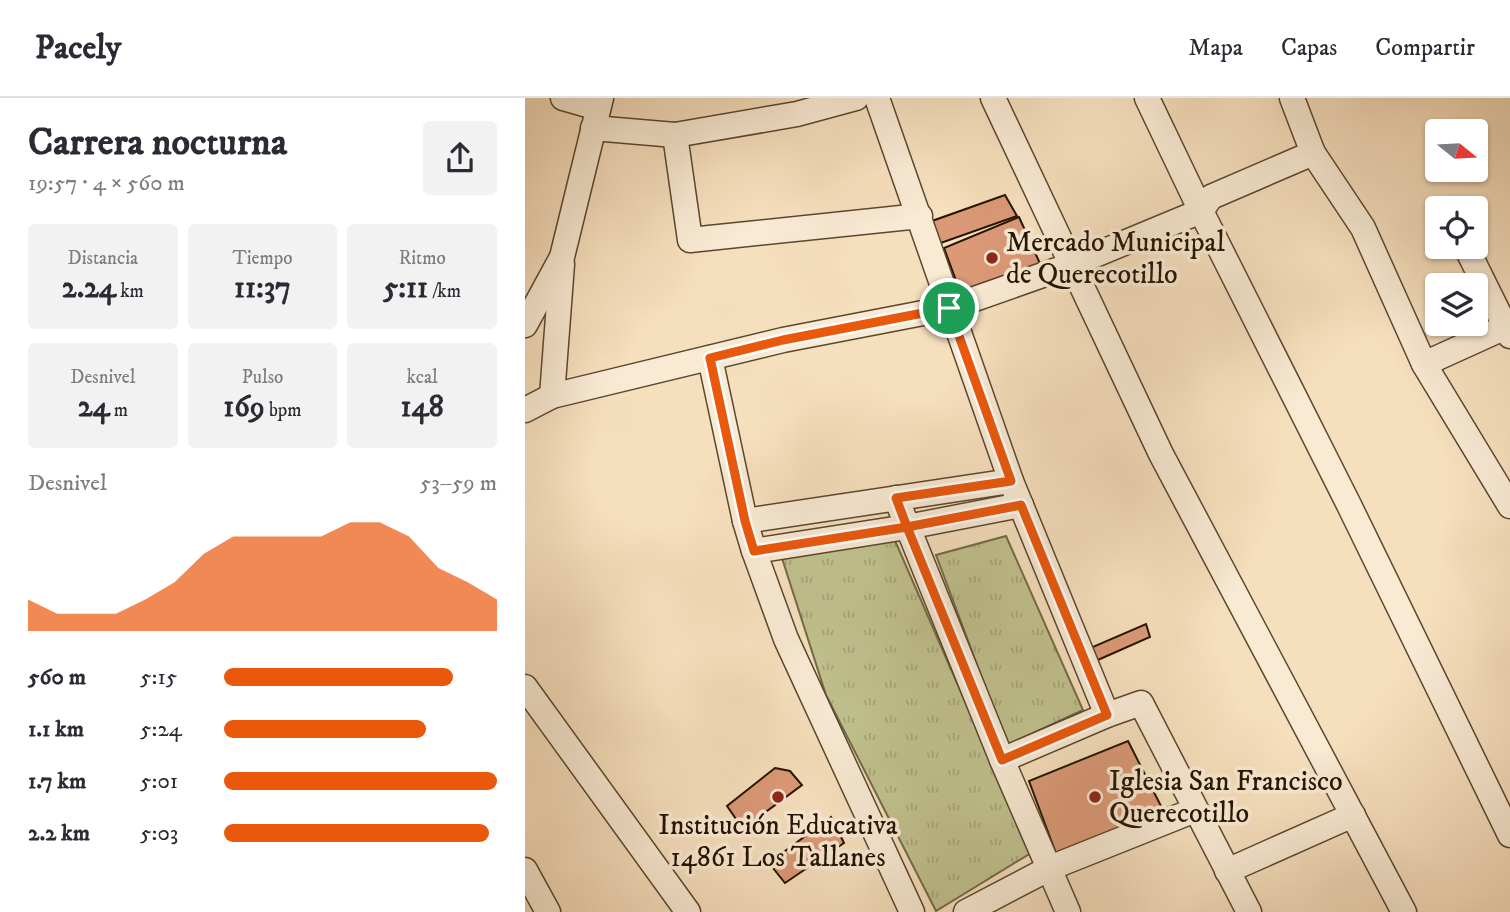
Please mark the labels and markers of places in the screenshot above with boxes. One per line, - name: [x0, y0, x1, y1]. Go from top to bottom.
- place label: Mercado Municipal de Querecotillo: [1006, 225, 1225, 292]
- marker: Mercado Municipal de Querecotillo: [984, 250, 1000, 266]
- pin: [919, 278, 979, 338]
- place label: Iglesia San Francisco Querecotillo: [1109, 764, 1343, 831]
- marker: Institución Educativa 14861 Los Tallanes: [770, 789, 786, 805]
- marker: Iglesia San Francisco Querecotillo: [1087, 789, 1103, 805]
- place label: Institución Educativa 14861 Los Tallanes: [658, 808, 898, 875]

